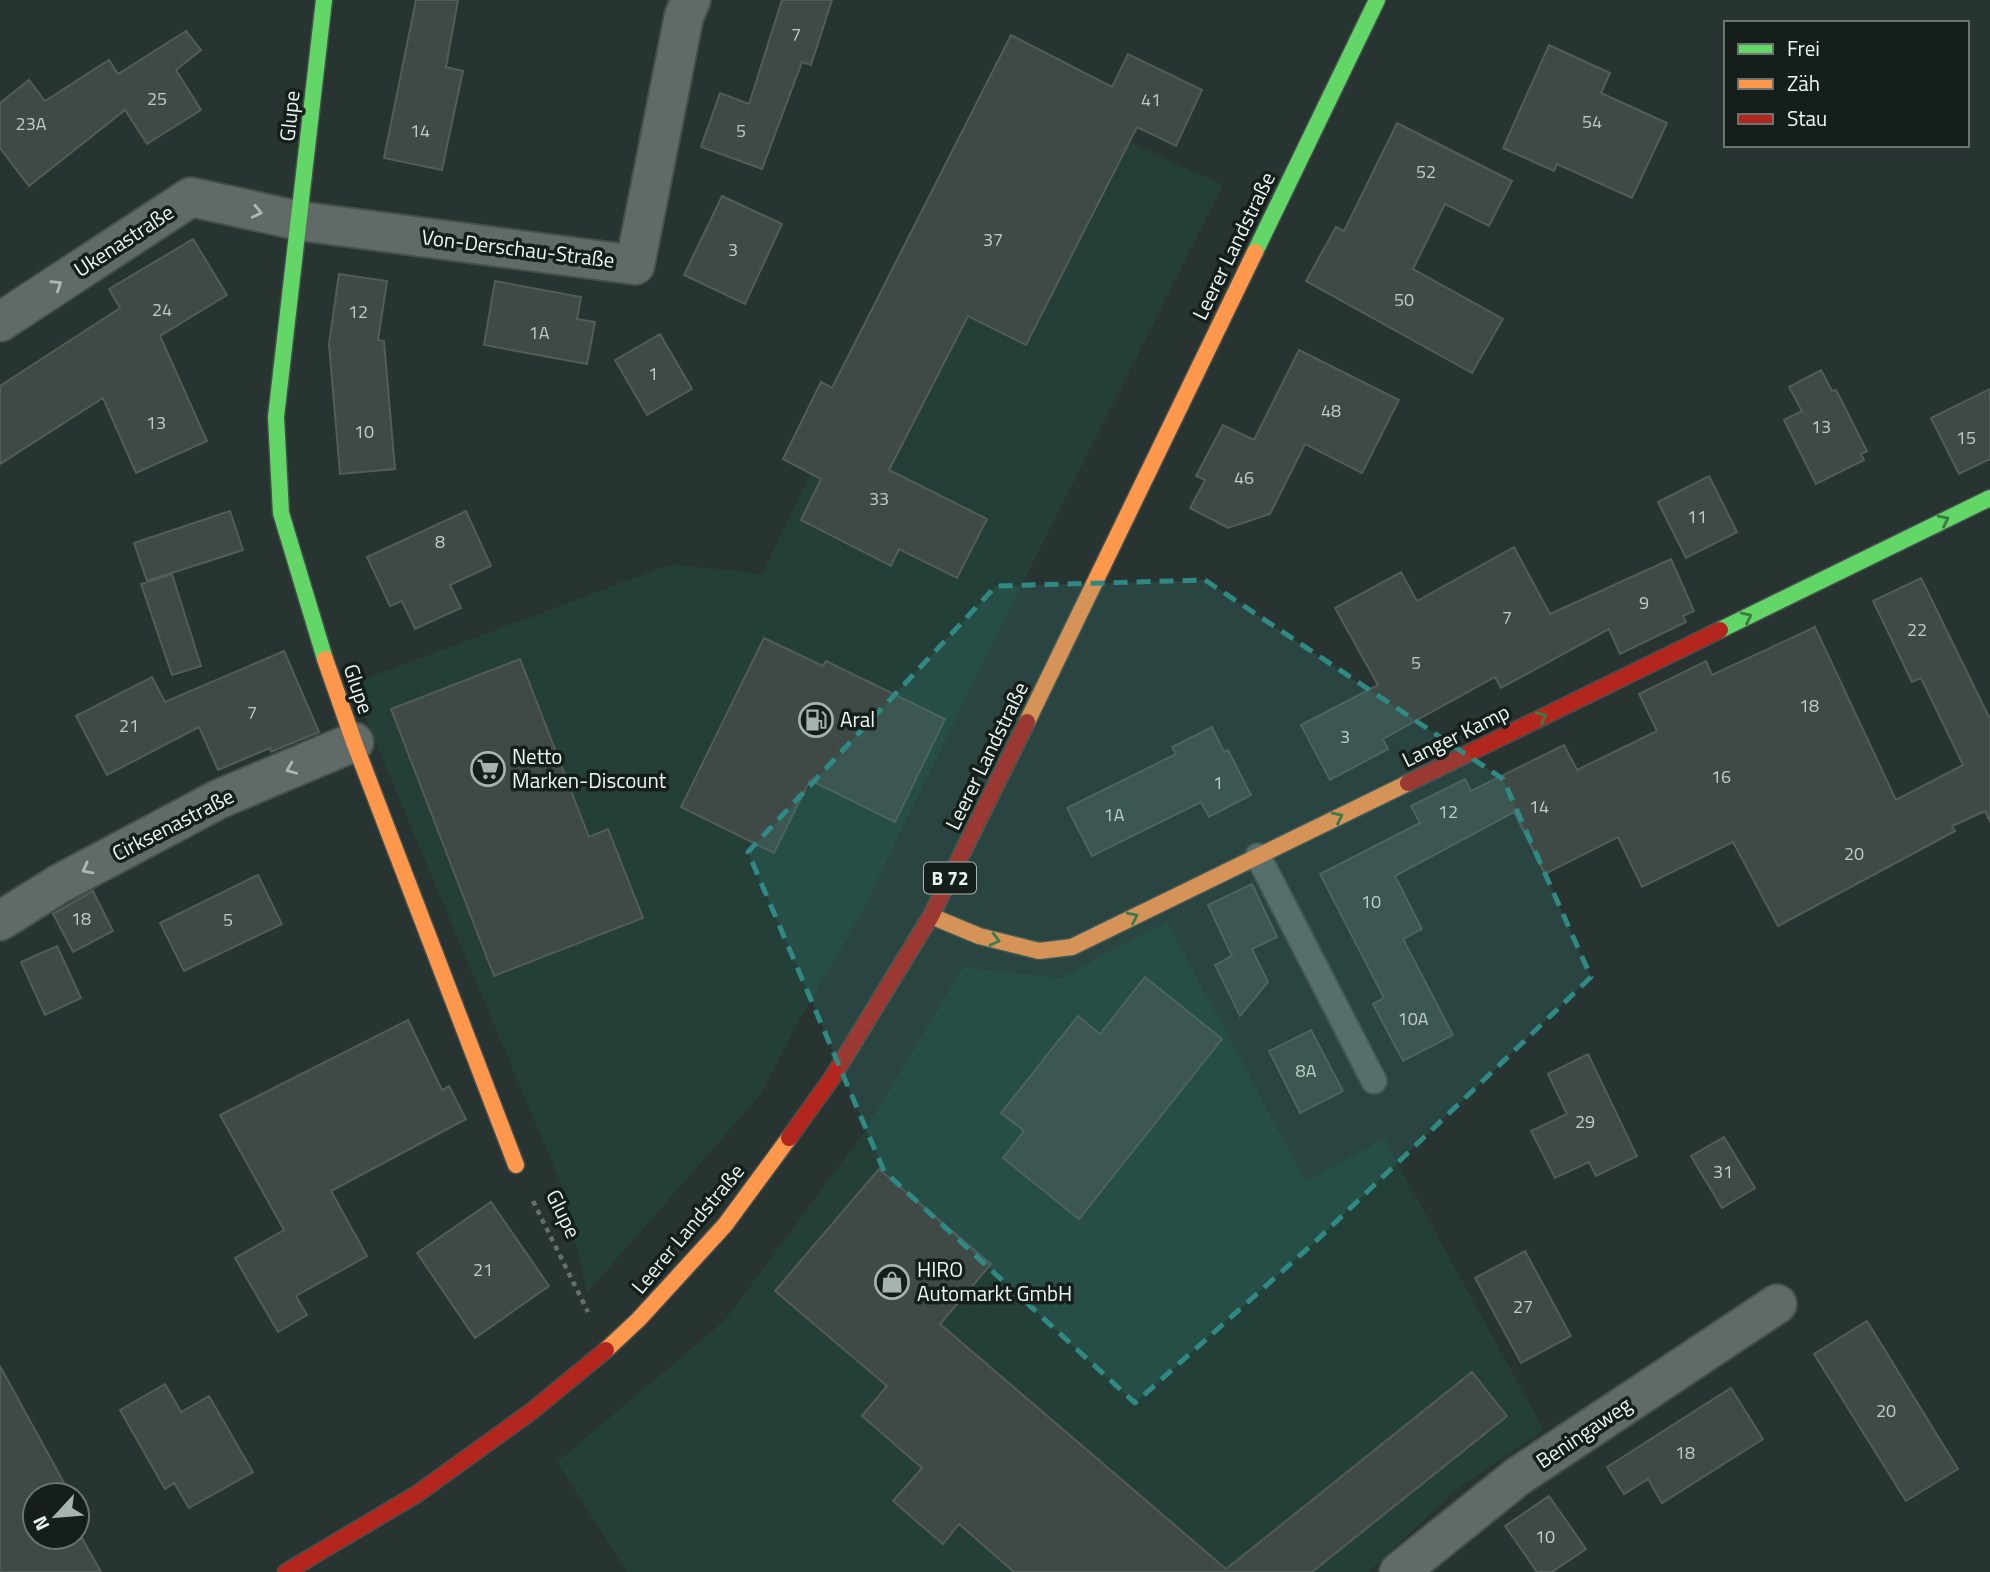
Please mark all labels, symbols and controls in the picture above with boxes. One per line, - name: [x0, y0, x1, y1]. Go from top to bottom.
- house number: 7: [791, 21, 801, 48]
- legend: [1724, 21, 1969, 147]
- text: Frei: [1787, 32, 1820, 64]
- text: Zäh: [1787, 67, 1820, 99]
- house number: 25: [147, 85, 167, 112]
- house number: 41: [1141, 86, 1161, 113]
- street label: Glupe: [270, 89, 308, 143]
- text: Stau: [1787, 102, 1827, 134]
- house number: 54: [1582, 108, 1602, 135]
- house number: 23A: [16, 110, 47, 137]
- house number: 14: [410, 117, 430, 144]
- house number: 5: [736, 117, 746, 144]
- house number: 52: [1416, 158, 1436, 185]
- street label: Leerer Landstraße: [1183, 166, 1283, 325]
- street label: Ukenastraße: [67, 196, 180, 284]
- one-way arrow: [251, 203, 263, 218]
- street label: Von-Derschau-Straße: [420, 220, 616, 276]
- house number: 37: [983, 226, 1003, 253]
- house number: 3: [728, 236, 738, 263]
- one-way arrow: [49, 280, 62, 293]
- house number: 50: [1394, 286, 1414, 313]
- house number: 24: [152, 296, 172, 323]
- house number: 12: [348, 298, 368, 325]
- house number: 1A: [529, 319, 550, 346]
- house number: 1: [648, 360, 658, 387]
- house number: 48: [1321, 397, 1341, 424]
- house number: 13: [146, 409, 166, 436]
- house number: 13: [1811, 413, 1831, 440]
- house number: 10: [354, 418, 374, 445]
- house number: 15: [1956, 424, 1976, 451]
- house number: 46: [1234, 464, 1254, 491]
- house number: 33: [869, 485, 889, 512]
- house number: 11: [1687, 503, 1707, 530]
- one-way arrow: [1937, 515, 1949, 529]
- house number: 8: [435, 528, 445, 555]
- house number: 9: [1639, 589, 1649, 616]
- house number: 7: [1502, 604, 1512, 631]
- one-way arrow: [1740, 611, 1752, 625]
- house number: 22: [1907, 616, 1927, 643]
- house number: 5: [1411, 649, 1421, 676]
- street label: Glupe: [336, 660, 382, 718]
- street label: Leerer Landstraße: [936, 676, 1036, 835]
- house number: 18: [1799, 692, 1819, 719]
- street label: Langer Kamp: [1396, 695, 1515, 775]
- house number: 7: [247, 699, 257, 726]
- fuel station icon: Aral: [797, 701, 835, 739]
- place label: Aral: [840, 703, 875, 735]
- one-way arrow: [1535, 711, 1547, 725]
- house number: 21: [119, 712, 139, 739]
- house number: 3: [1340, 723, 1350, 750]
- place label: Netto Marken-Discount: [512, 740, 667, 796]
- supermarket icon: Netto Marken-Discount: [469, 750, 507, 788]
- one-way arrow: [286, 760, 298, 774]
- house number: 16: [1711, 763, 1731, 790]
- house number: 1: [1213, 769, 1223, 796]
- street label: Cirksenastraße: [106, 780, 239, 869]
- house number: 14: [1529, 793, 1549, 820]
- house number: 12: [1438, 798, 1458, 825]
- house number: 1A: [1104, 801, 1125, 828]
- one-way arrow: [1331, 811, 1343, 825]
- house number: 20: [1844, 840, 1864, 867]
- one-way arrow: [82, 861, 94, 874]
- road number: B 72: [924, 862, 976, 894]
- house number: 10: [1361, 888, 1381, 915]
- house number: 18: [71, 905, 91, 932]
- house number: 5: [223, 906, 233, 933]
- one-way arrow: [1126, 911, 1138, 925]
- one-way arrow: [988, 932, 1000, 946]
- house number: 10A: [1398, 1005, 1429, 1032]
- house number: 8A: [1296, 1057, 1317, 1084]
- house number: 29: [1575, 1108, 1595, 1135]
- street label: Leerer Landstraße: [623, 1156, 751, 1300]
- house number: 31: [1713, 1158, 1733, 1185]
- street label: Glupe: [538, 1184, 589, 1243]
- place label: HIRO Automarkt GmbH: [917, 1253, 1072, 1309]
- house number: 21: [473, 1256, 493, 1283]
- shop icon: HIRO Automarkt GmbH: [873, 1263, 911, 1301]
- house number: 27: [1513, 1293, 1533, 1320]
- street label: Beningaweg: [1529, 1388, 1638, 1476]
- house number: 20: [1876, 1397, 1896, 1424]
- house number: 18: [1675, 1439, 1695, 1466]
- north arrow: [21, 1481, 91, 1551]
- text: N: [24, 1511, 56, 1536]
- house number: 10: [1535, 1523, 1555, 1550]

